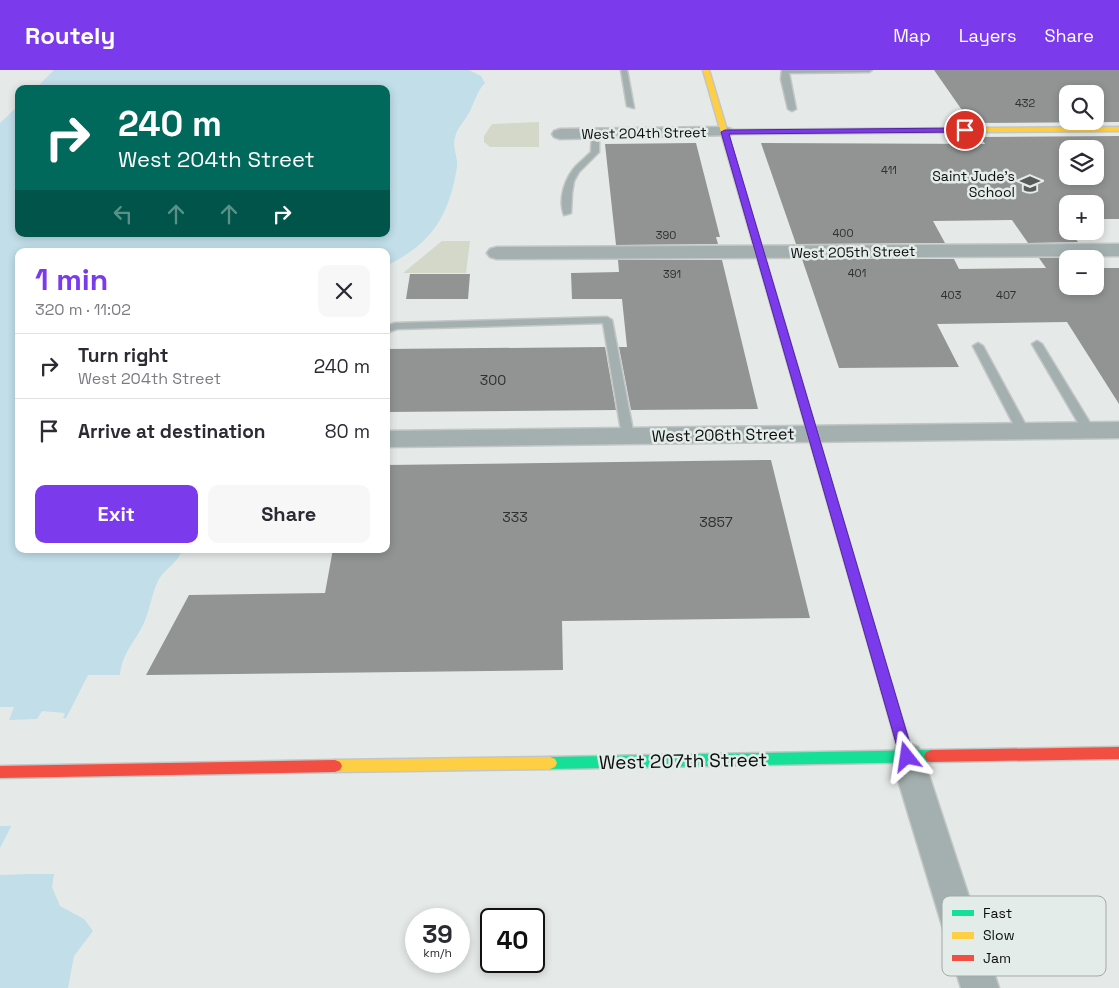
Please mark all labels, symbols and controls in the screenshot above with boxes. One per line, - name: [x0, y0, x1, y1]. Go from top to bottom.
- text: Routely: [25, 20, 115, 51]
- text: Map: [893, 24, 931, 47]
- text: Layers: [959, 24, 1016, 47]
- text: Share: [1044, 24, 1094, 47]
- map controls: [1059, 85, 1104, 295]
- button: search: [1059, 85, 1104, 130]
- house number: 432: [1015, 96, 1035, 110]
- text: 240 m: [118, 102, 222, 146]
- icon: right: [35, 105, 100, 170]
- pin: [944, 109, 986, 151]
- icon: arrive: [951, 116, 979, 144]
- street label: West 204th Street: [581, 123, 707, 143]
- button: layers: [1059, 140, 1104, 185]
- text: West 204th Street: [118, 145, 315, 173]
- house number: 411: [881, 163, 897, 177]
- place label: Saint Jude's School: [932, 167, 1015, 201]
- school or university icon: Saint Jude's School: [1019, 173, 1041, 195]
- button: +: [1059, 195, 1104, 240]
- icon: left: [109, 200, 137, 228]
- icon: ahead: [162, 200, 190, 228]
- icon: ahead: [215, 200, 243, 228]
- icon: right: [268, 200, 296, 228]
- house number: 400: [833, 226, 853, 240]
- house number: 390: [656, 228, 676, 242]
- street label: West 205th Street: [790, 242, 916, 262]
- button: −: [1059, 250, 1104, 295]
- text: 1 min: [35, 260, 108, 299]
- button: close: [318, 265, 370, 317]
- house number: 401: [848, 266, 866, 280]
- house number: 391: [663, 267, 681, 281]
- house number: 403: [941, 288, 962, 302]
- house number: 407: [996, 288, 1016, 302]
- text: 320 m · 11:02: [35, 299, 131, 320]
- text: Turn right: [78, 343, 168, 368]
- icon: right: [35, 352, 63, 380]
- text: 240 m: [314, 354, 370, 379]
- text: West 204th Street: [78, 368, 221, 389]
- house number: 300: [480, 371, 506, 389]
- icon: arrive: [35, 417, 63, 445]
- text: Arrive at destination: [78, 419, 266, 444]
- text: 80 m: [325, 419, 370, 444]
- street label: West 206th Street: [651, 423, 795, 447]
- button: Exit: [35, 485, 198, 543]
- button: Share: [208, 485, 370, 543]
- house number: 333: [502, 508, 528, 526]
- house number: 3857: [699, 513, 733, 531]
- position arrow: [880, 730, 932, 782]
- street label: West 207th Street: [599, 747, 767, 775]
- legend: [942, 896, 1106, 976]
- text: Fast: [983, 904, 1012, 922]
- speed limit sign: 40: [480, 908, 545, 973]
- text: 39: [422, 918, 453, 950]
- text: Slow: [983, 926, 1015, 944]
- text: km/h: [423, 945, 452, 961]
- text: Jam: [983, 949, 1011, 967]

